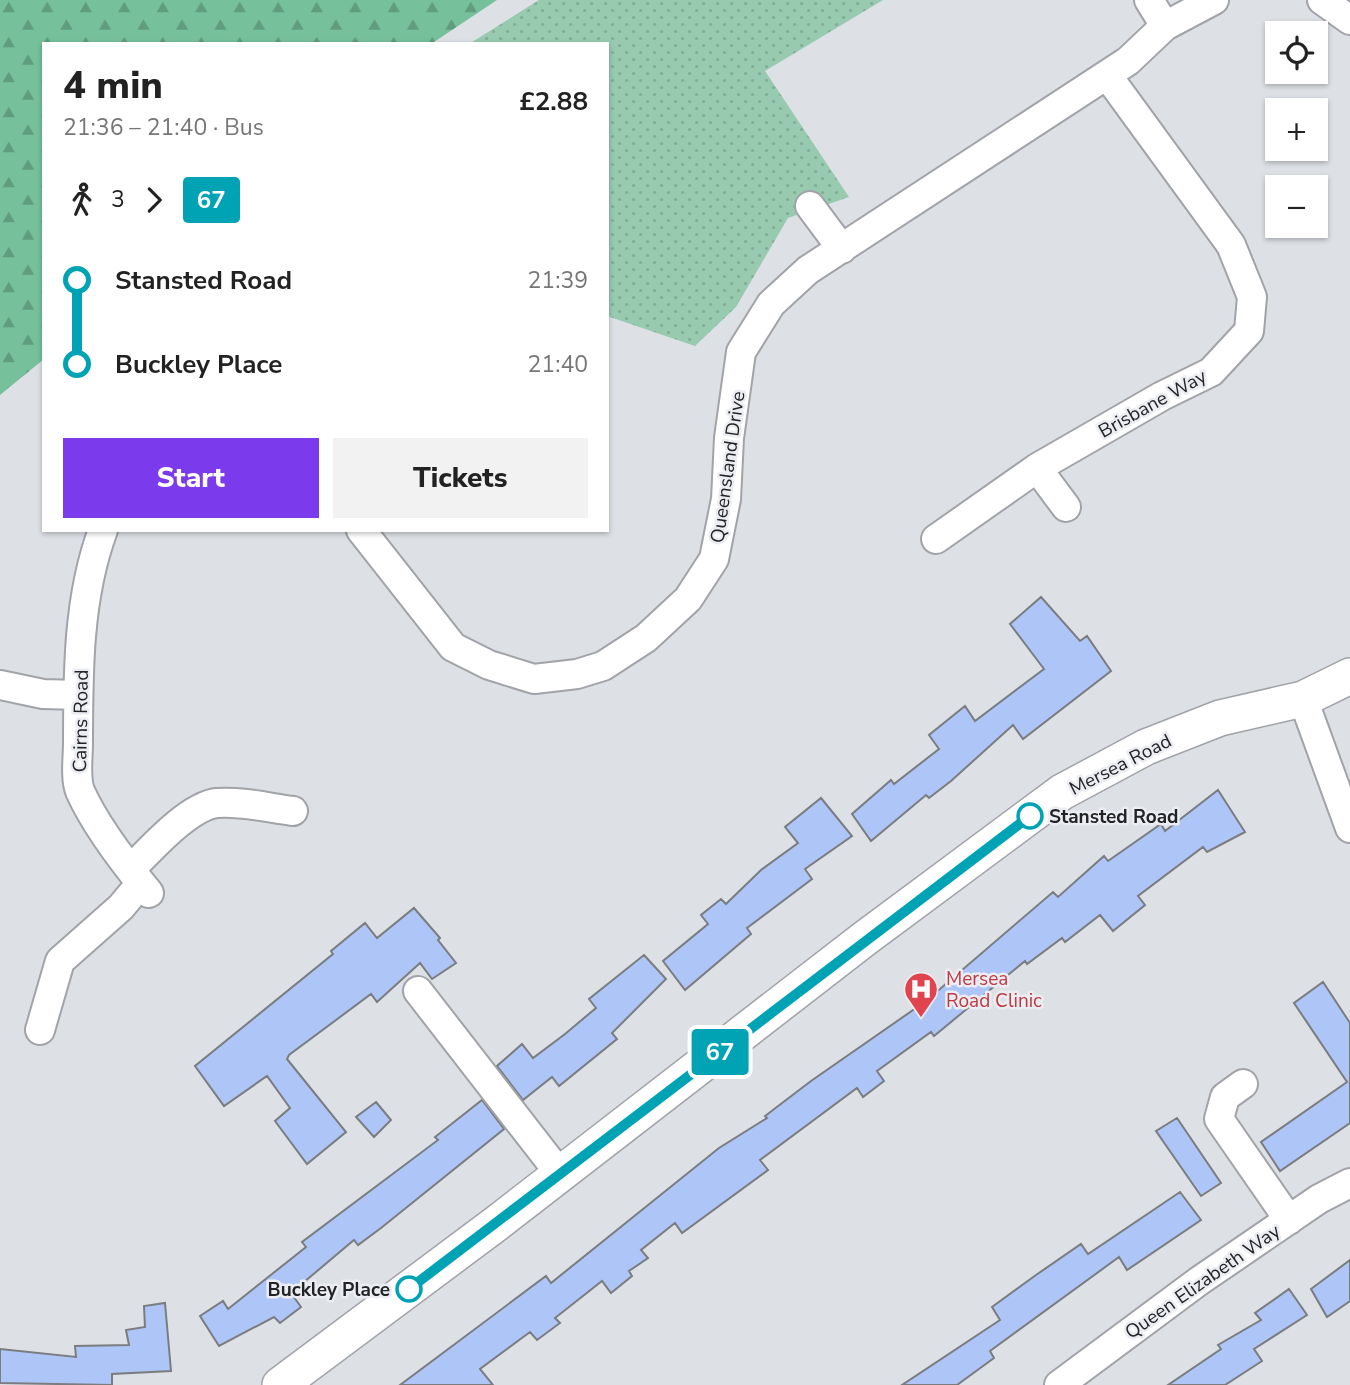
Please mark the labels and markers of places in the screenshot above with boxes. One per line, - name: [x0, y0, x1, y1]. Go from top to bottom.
- marker: Stansted Road: [1017, 803, 1043, 829]
- place label: Stansted Road: [1049, 804, 1178, 830]
- place label: Mersea Road Clinic: [946, 966, 1042, 1014]
- hospital icon: Mersea Road Clinic: [902, 970, 940, 1019]
- marker: Buckley Place: [396, 1276, 422, 1302]
- place label: Buckley Place: [268, 1277, 390, 1303]

